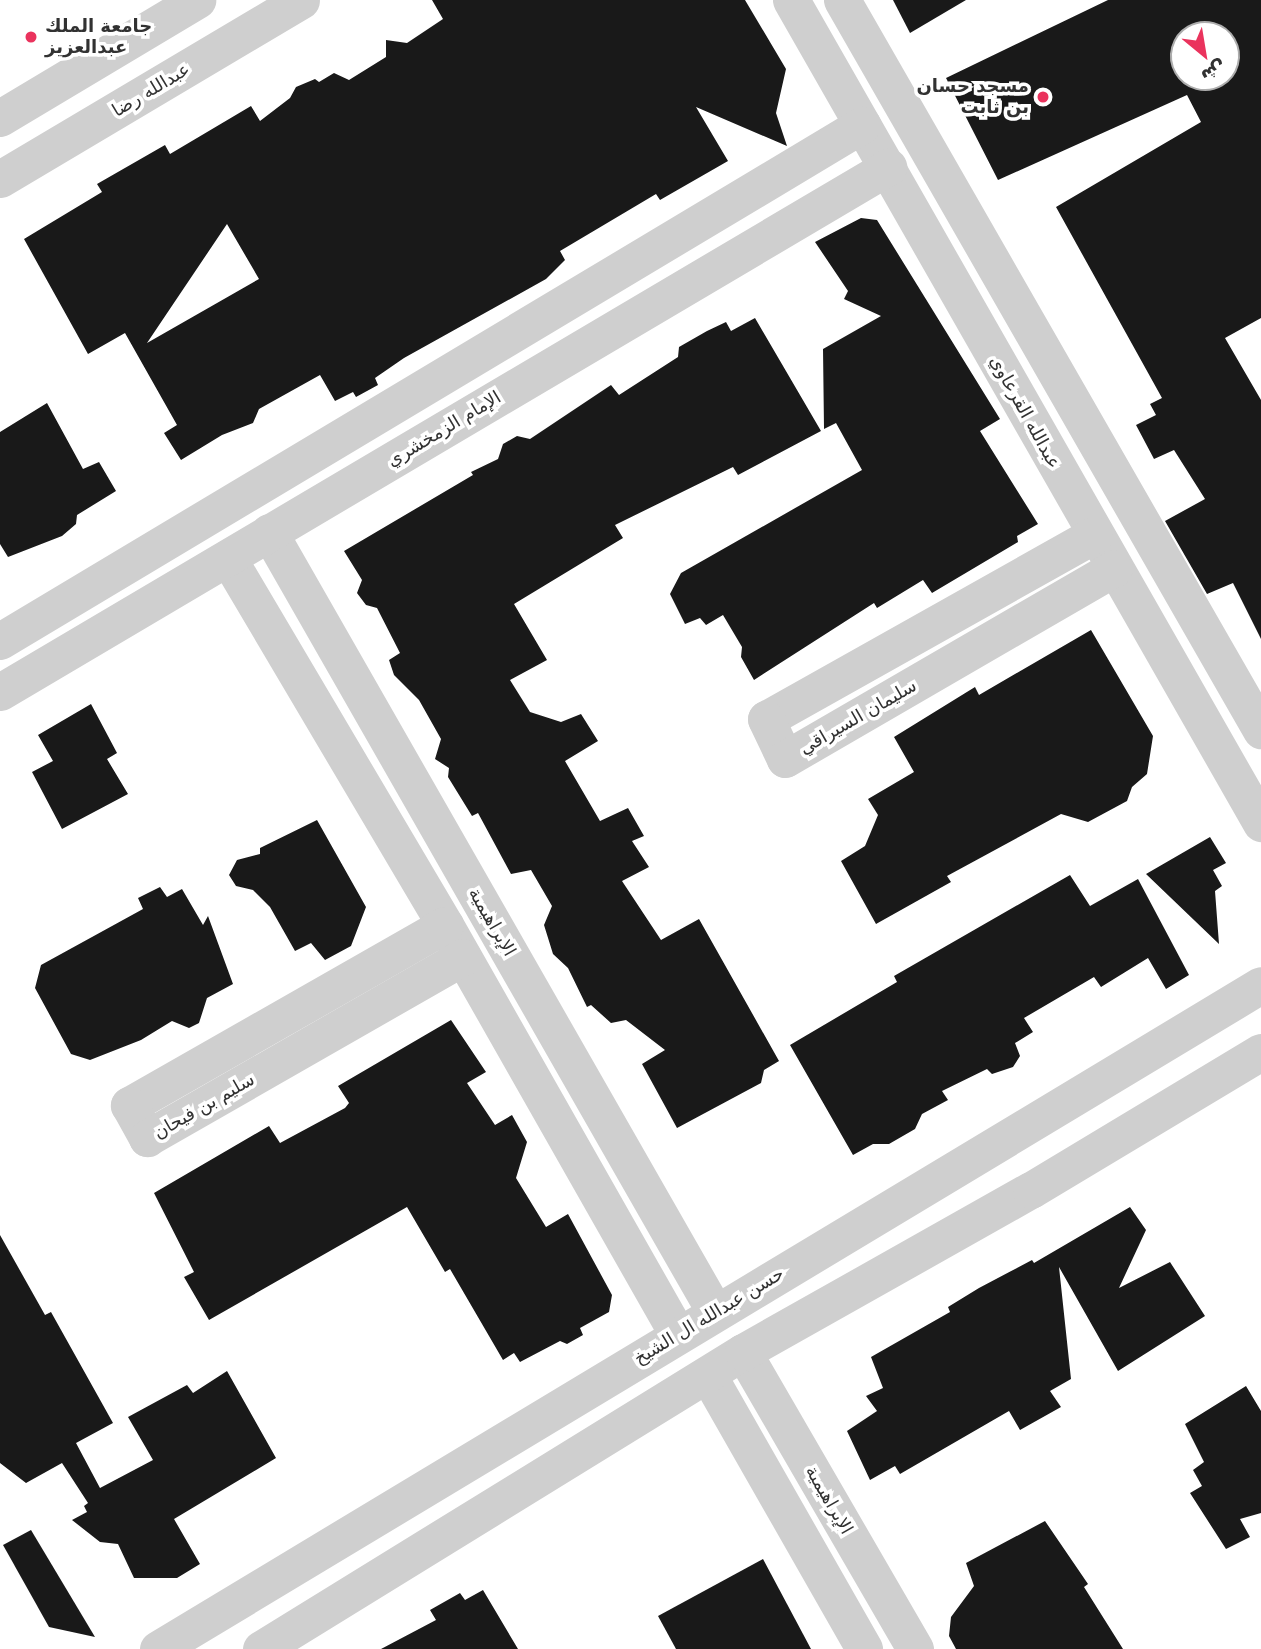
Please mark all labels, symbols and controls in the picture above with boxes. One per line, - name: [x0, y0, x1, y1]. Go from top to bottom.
- place label: جامعة الملك عبدالعزيز: [45, 16, 152, 58]
- north arrow: [1170, 21, 1240, 91]
- marker: جامعة الملك عبدالعزيز: [23, 29, 39, 45]
- text: ش: [1198, 56, 1231, 89]
- street label: عبدالله رضا: [108, 58, 194, 122]
- place label: مسجد حسان بن ثابت: [916, 76, 1029, 119]
- marker: مسجد حسان بن ثابت: [1035, 89, 1051, 105]
- street label: عبدالله القرعاوي: [985, 352, 1065, 472]
- street label: الإمام الزمخشري: [383, 387, 505, 471]
- street label: سليمان السيراقي: [796, 675, 920, 759]
- street label: الإبراهيمية: [464, 884, 520, 960]
- street label: سليم بن فيحان: [150, 1068, 258, 1144]
- street label: حسن عبدالله ال الشيخ: [630, 1263, 788, 1369]
- street label: الإبراهيمية: [801, 1462, 857, 1538]

